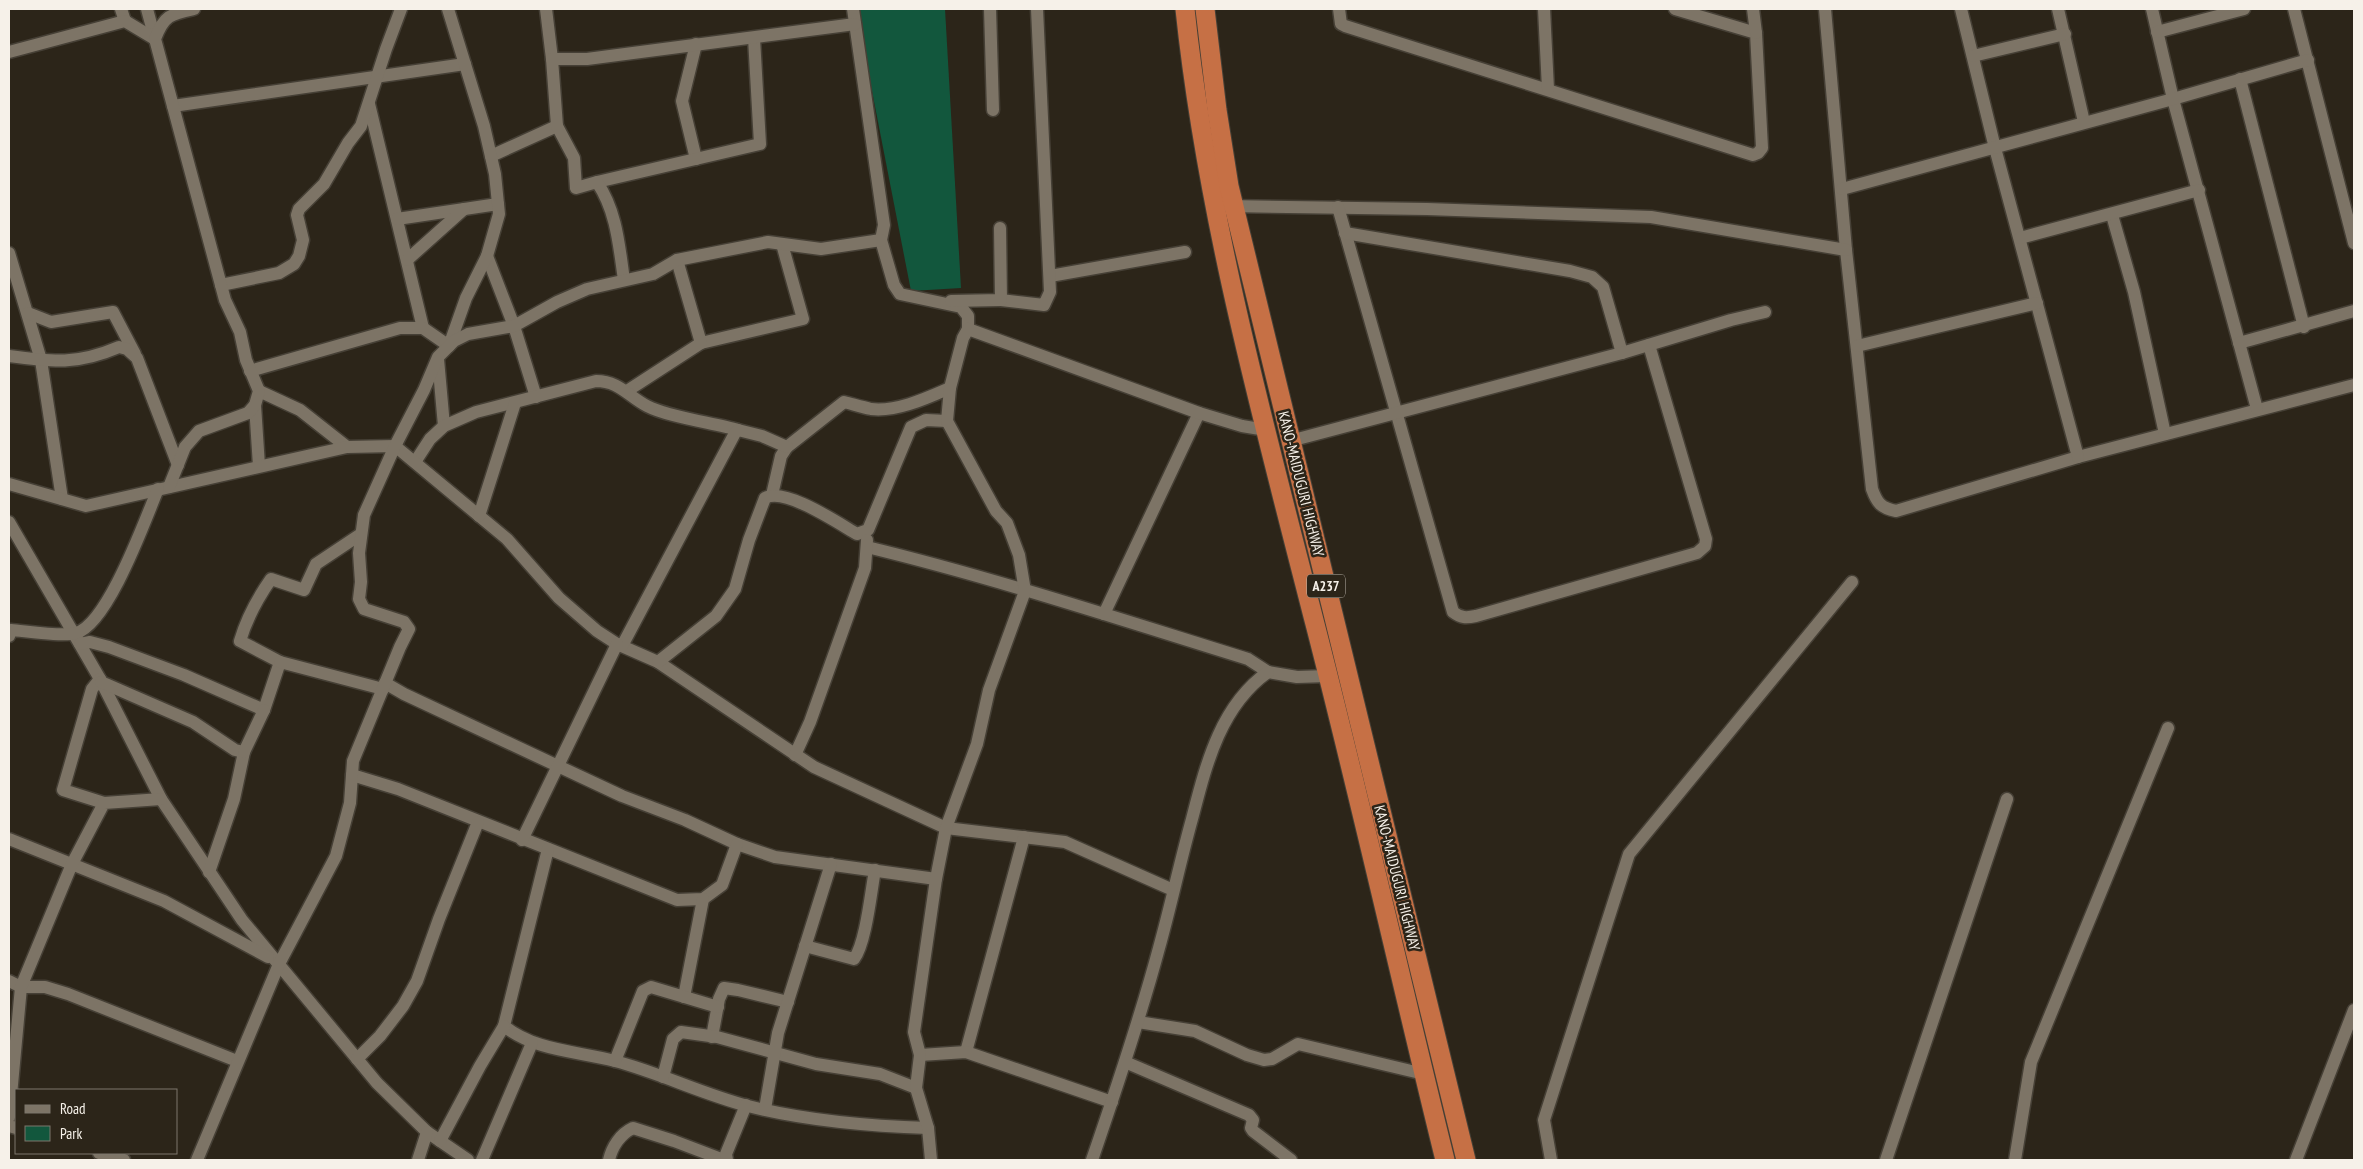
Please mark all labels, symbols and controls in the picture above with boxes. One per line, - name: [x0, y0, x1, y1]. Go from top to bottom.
- street label: KANO-MAIDUGURI HIGHWAY: [1274, 409, 1329, 559]
- road number: A237: [1307, 574, 1345, 598]
- street label: KANO-MAIDUGURI HIGHWAY: [1370, 803, 1425, 953]
- legend: [15, 1089, 178, 1154]
- text: Road: [60, 1099, 86, 1118]
- text: Park: [60, 1124, 82, 1143]

